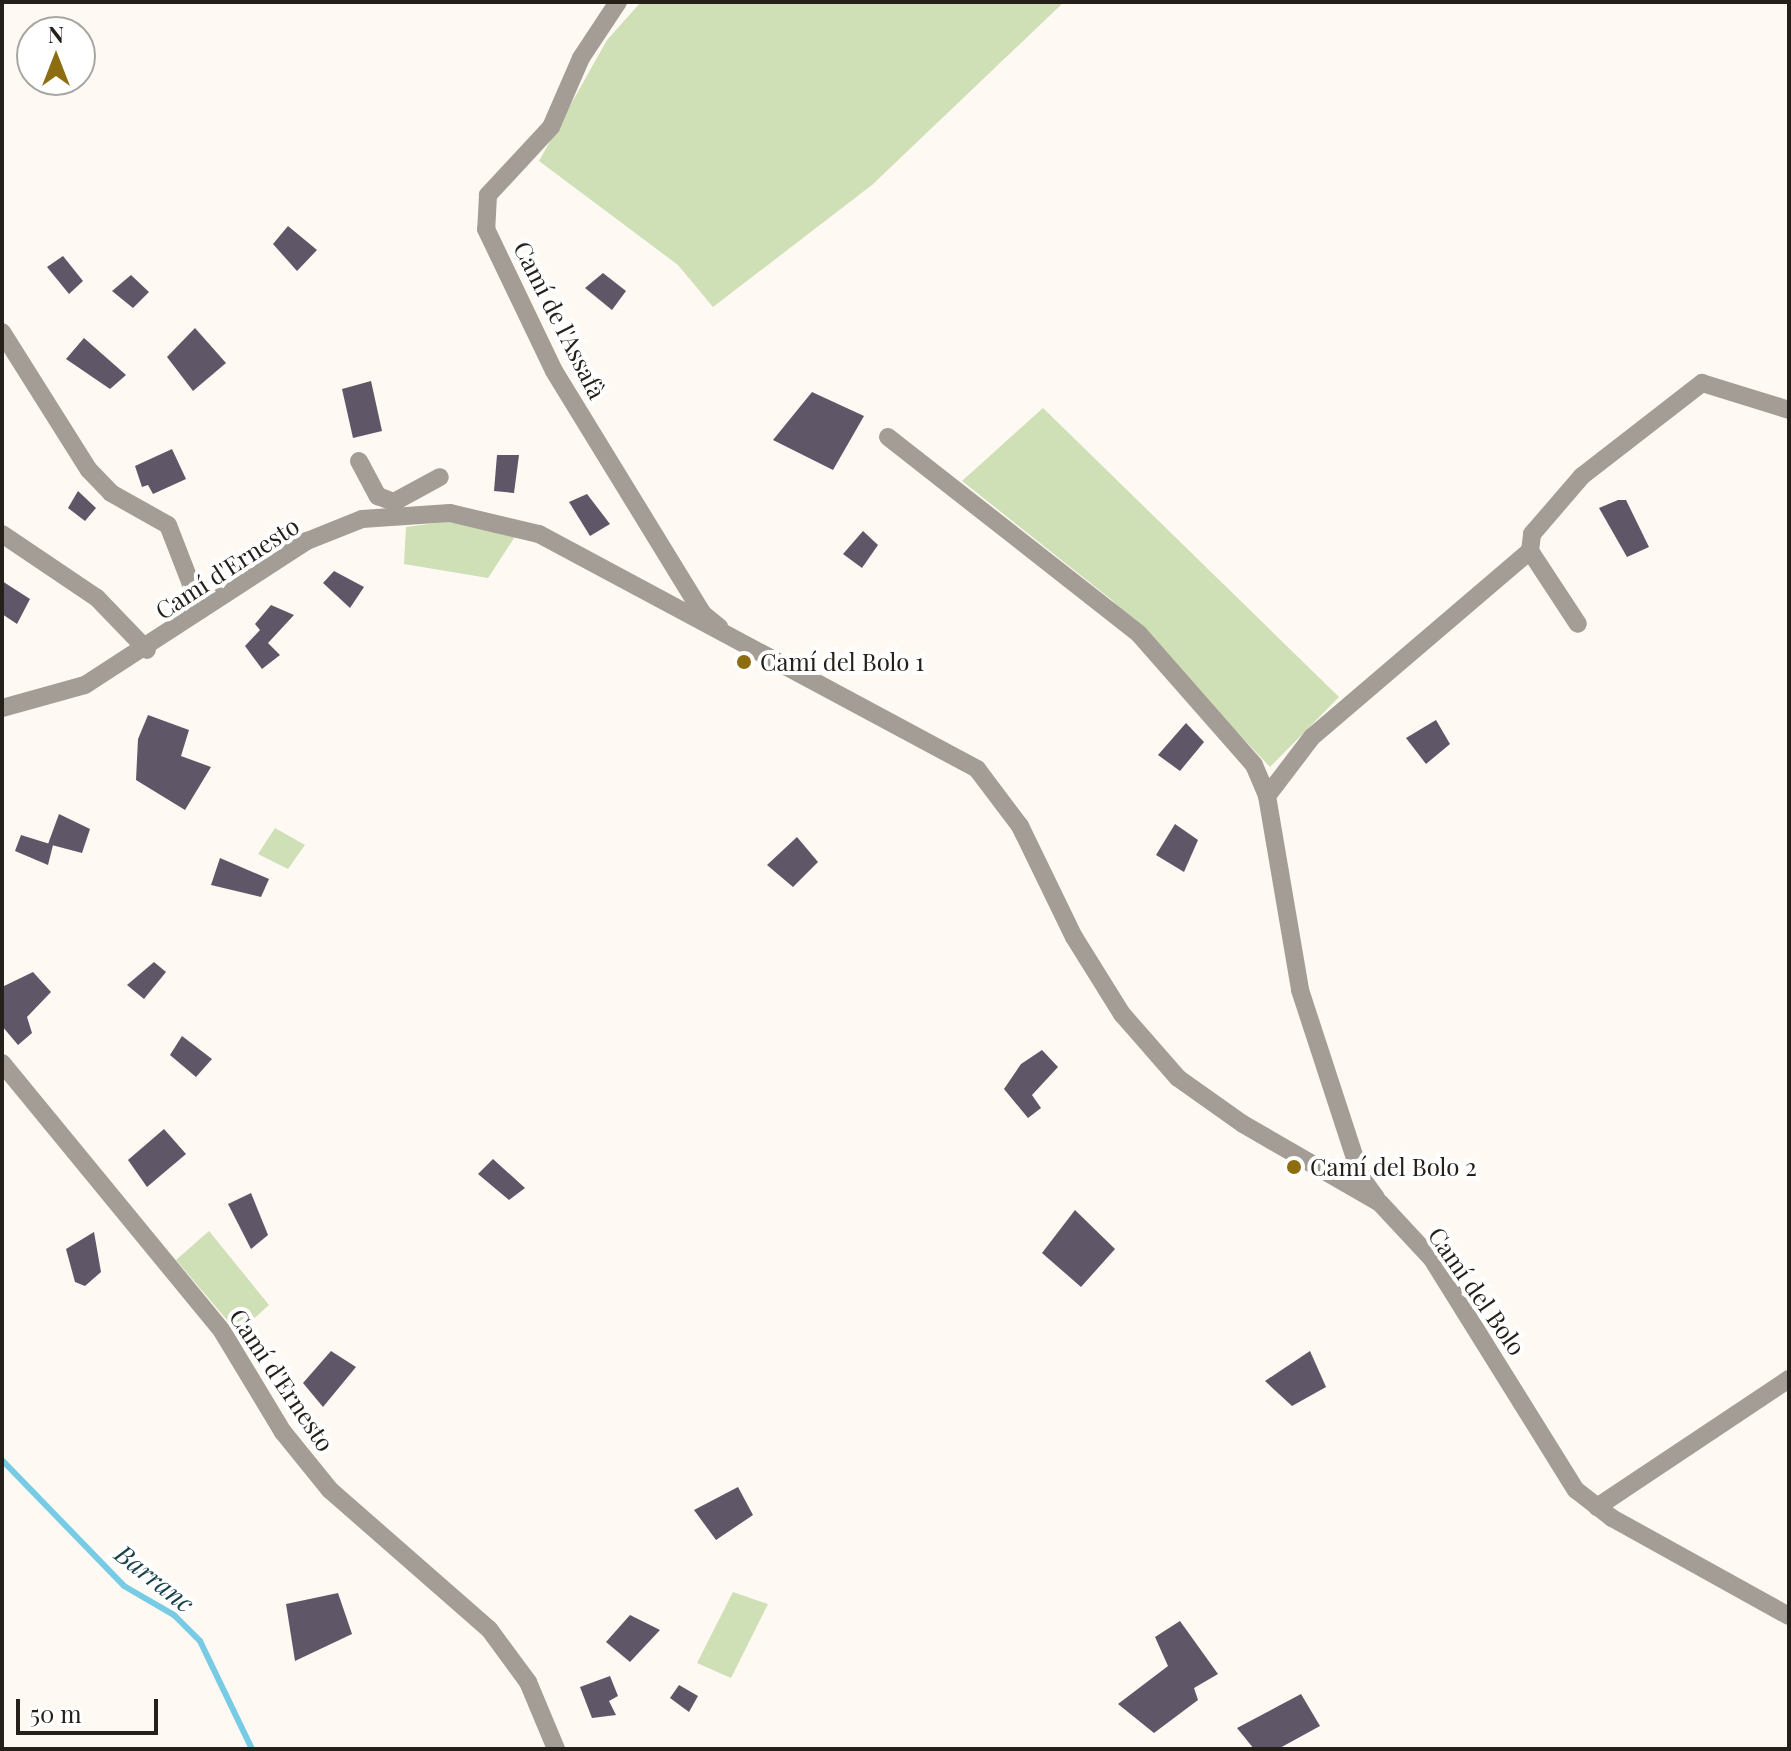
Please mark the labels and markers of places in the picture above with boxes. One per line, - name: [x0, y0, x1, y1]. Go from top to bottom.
- place label: Camí del Bolo 1: [760, 648, 924, 676]
- marker: Camí del Bolo 1: [735, 653, 753, 671]
- place label: Camí del Bolo 2: [1310, 1153, 1477, 1181]
- marker: Camí del Bolo 2: [1285, 1158, 1303, 1176]

